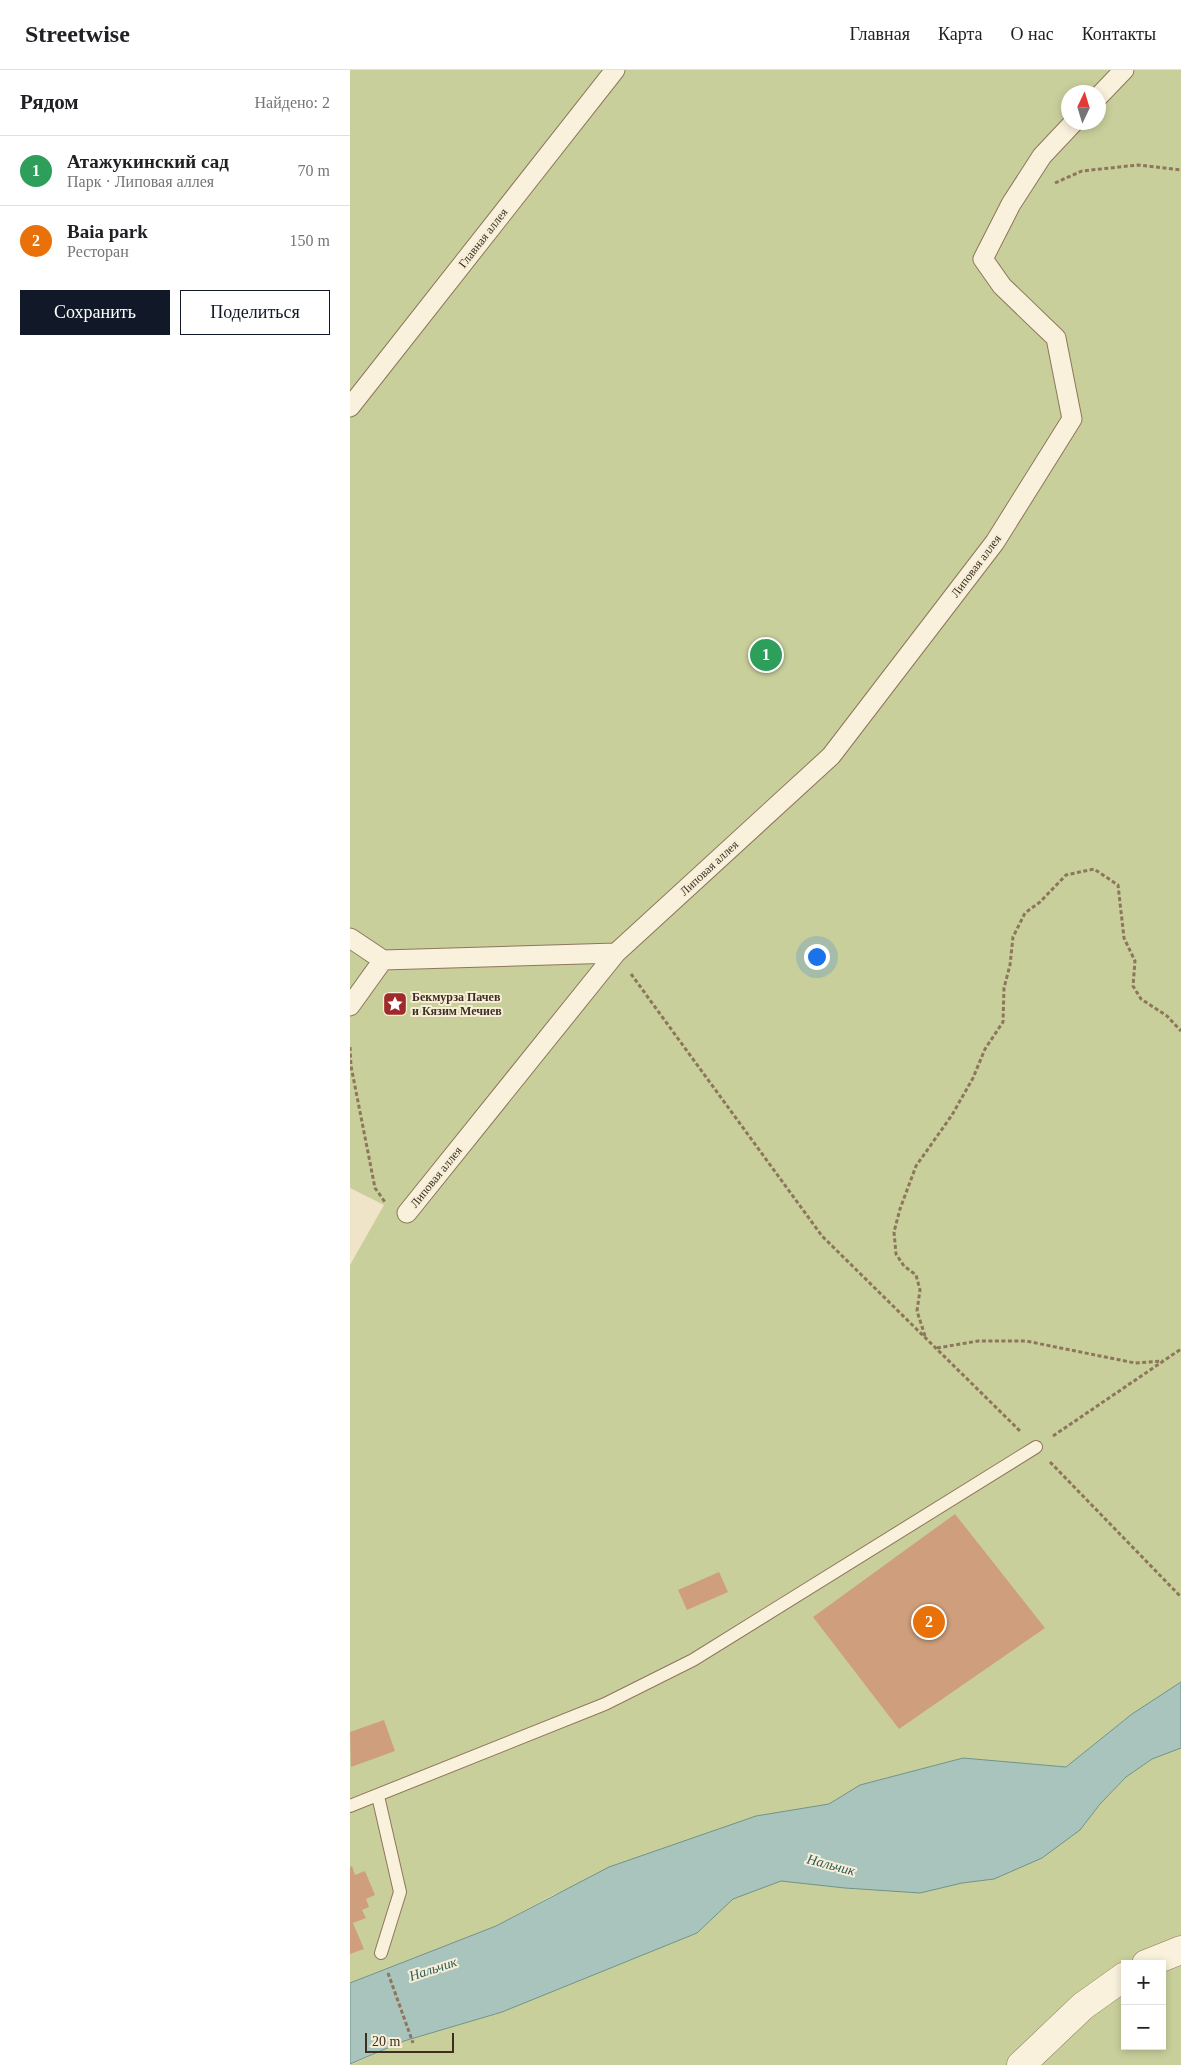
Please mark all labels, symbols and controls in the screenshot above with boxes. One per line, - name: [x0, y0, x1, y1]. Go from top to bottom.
- text: Streetwise: [25, 21, 130, 47]
- text: Главная: [850, 24, 910, 44]
- text: Карта: [938, 24, 983, 44]
- text: О нас: [1011, 24, 1054, 44]
- text: Контакты: [1082, 24, 1156, 44]
- north arrow: [1061, 85, 1106, 130]
- text: Рядом: [20, 90, 79, 114]
- text: Найдено: 2: [255, 94, 330, 111]
- text: Атажукинский сад: [67, 151, 229, 172]
- text: 1: [32, 162, 40, 179]
- text: 70 m: [298, 162, 330, 179]
- text: Парк · Липовая аллея: [67, 173, 214, 190]
- street label: Главная аллея: [455, 205, 511, 270]
- text: Baia park: [67, 221, 148, 242]
- text: 2: [32, 232, 40, 249]
- text: 150 m: [290, 232, 330, 249]
- text: Ресторан: [67, 243, 129, 260]
- button: Сохранить: [20, 290, 170, 335]
- button: Поделиться: [180, 290, 330, 335]
- street label: Липовая аллея: [948, 532, 1004, 600]
- pin: 1: [750, 636, 782, 674]
- street label: Липовая аллея: [677, 837, 741, 899]
- your location: [804, 944, 830, 970]
- place label: Бекмурза Пачев и Кязим Мечиев: [412, 990, 502, 1018]
- place icon: Бекмурза Пачев и Кязим Мечиев: [382, 991, 408, 1017]
- street label: Липовая аллея: [407, 1143, 465, 1210]
- pin: 2: [913, 1603, 945, 1641]
- water label: Нальчик: [804, 1851, 857, 1879]
- water label: Нальчик: [406, 1954, 459, 1984]
- map controls: [1121, 1960, 1166, 2050]
- button: +: [1121, 1960, 1166, 2005]
- button: −: [1121, 2005, 1166, 2050]
- scale bar: [365, 2030, 454, 2053]
- text: 20 m: [372, 2034, 400, 2049]

